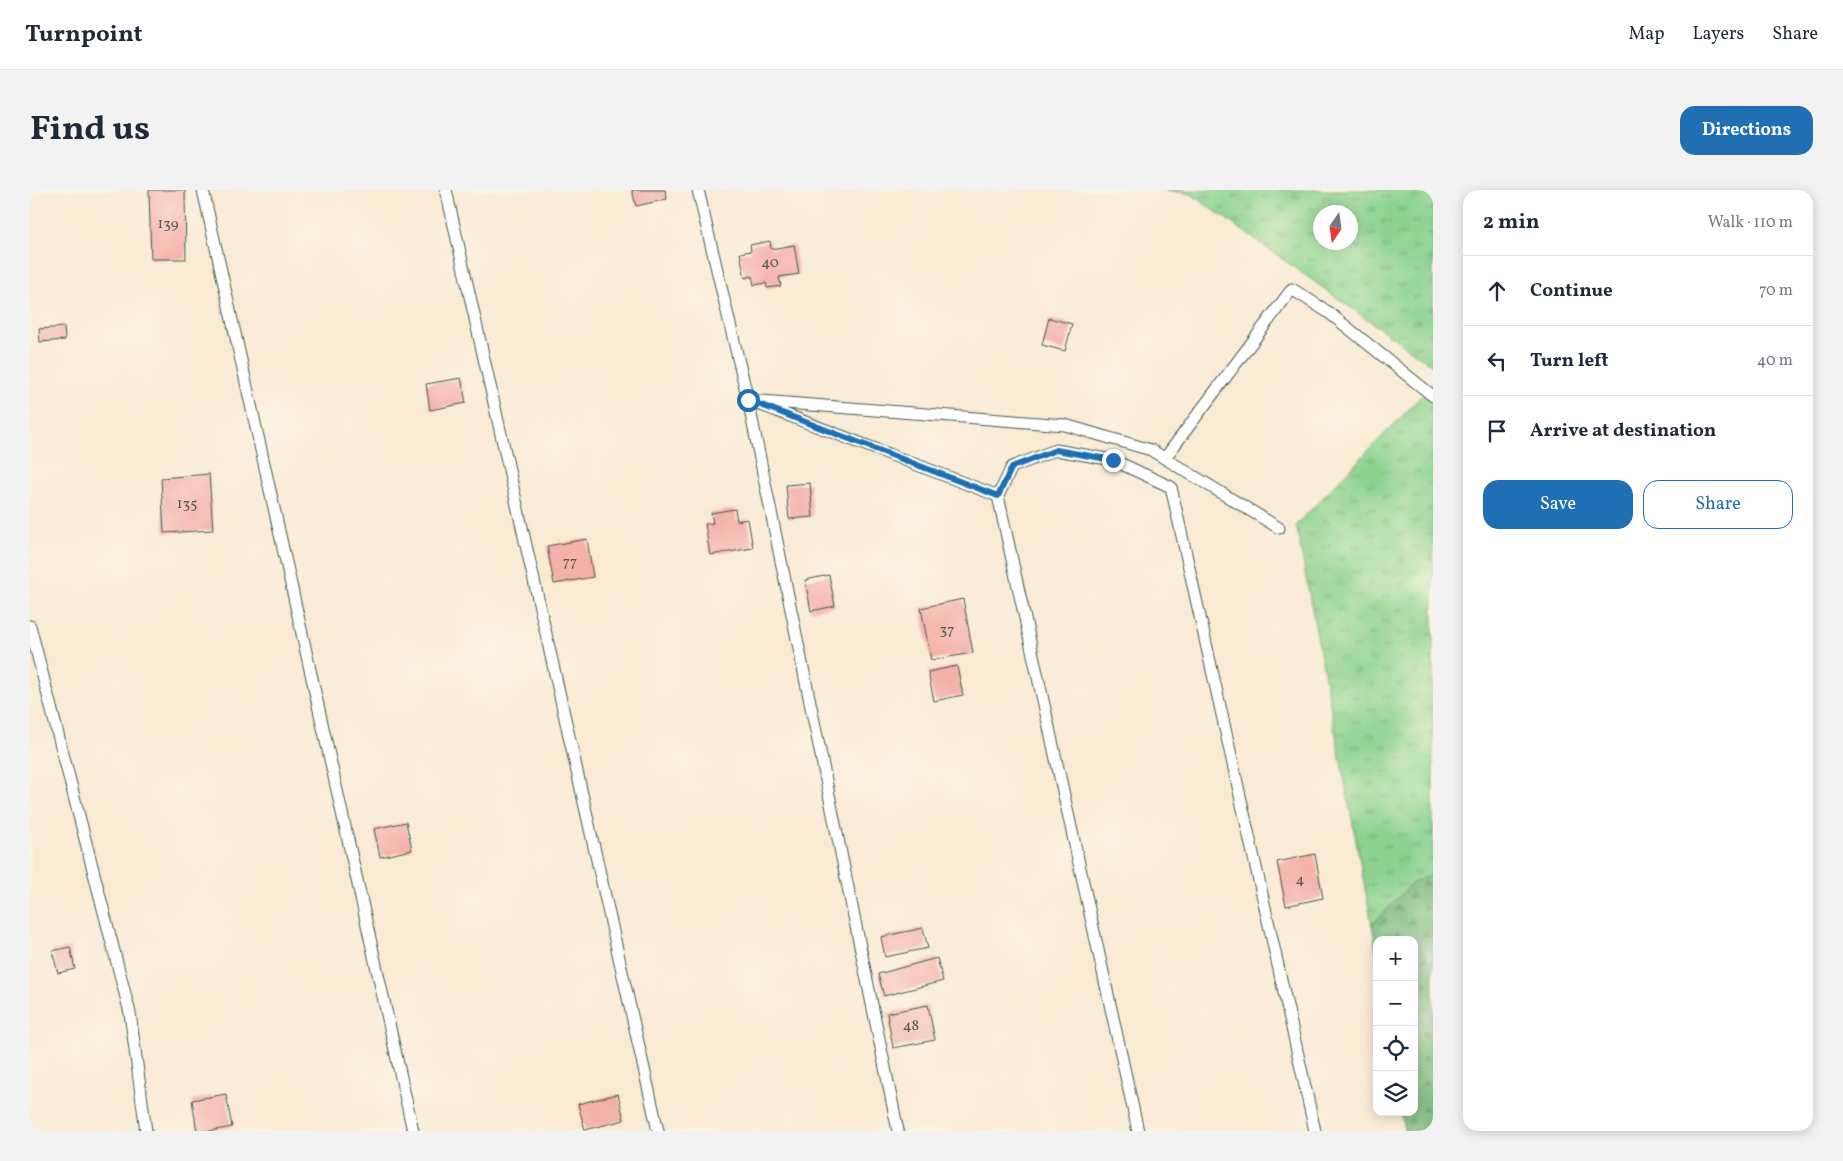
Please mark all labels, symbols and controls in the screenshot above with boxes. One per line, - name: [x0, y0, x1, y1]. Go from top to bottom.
- text: Turnpoint: [25, 18, 143, 52]
- text: Map: [1628, 22, 1664, 47]
- text: Layers: [1692, 22, 1744, 47]
- text: Share: [1772, 22, 1818, 47]
- text: Find us: [30, 106, 150, 154]
- button: Directions: [1680, 106, 1813, 155]
- north arrow: [1313, 205, 1358, 250]
- text: 2 min: [1483, 208, 1540, 237]
- text: Walk · 110 m: [1708, 212, 1793, 234]
- house number: 139: [157, 214, 179, 235]
- house number: 40: [761, 253, 779, 274]
- icon: ahead: [1483, 277, 1511, 305]
- text: Continue: [1530, 278, 1613, 304]
- text: 70 m: [1759, 280, 1793, 302]
- icon: left: [1483, 347, 1511, 375]
- text: Turn left: [1530, 348, 1609, 374]
- text: 40 m: [1757, 350, 1793, 372]
- route start: [737, 389, 760, 412]
- icon: arrive: [1483, 417, 1511, 445]
- text: Arrive at destination: [1530, 418, 1716, 444]
- route end: [1102, 449, 1125, 472]
- button: Save: [1483, 480, 1633, 529]
- button: Share: [1643, 480, 1793, 529]
- house number: 135: [177, 494, 197, 515]
- house number: 77: [563, 552, 577, 573]
- house number: 37: [940, 620, 954, 641]
- house number: 4: [1296, 870, 1305, 891]
- map controls: [1373, 936, 1418, 1116]
- button: +: [1373, 936, 1418, 981]
- button: −: [1373, 981, 1418, 1026]
- house number: 48: [903, 1016, 919, 1037]
- button: locate: [1373, 1026, 1418, 1071]
- button: layers: [1373, 1071, 1418, 1116]

